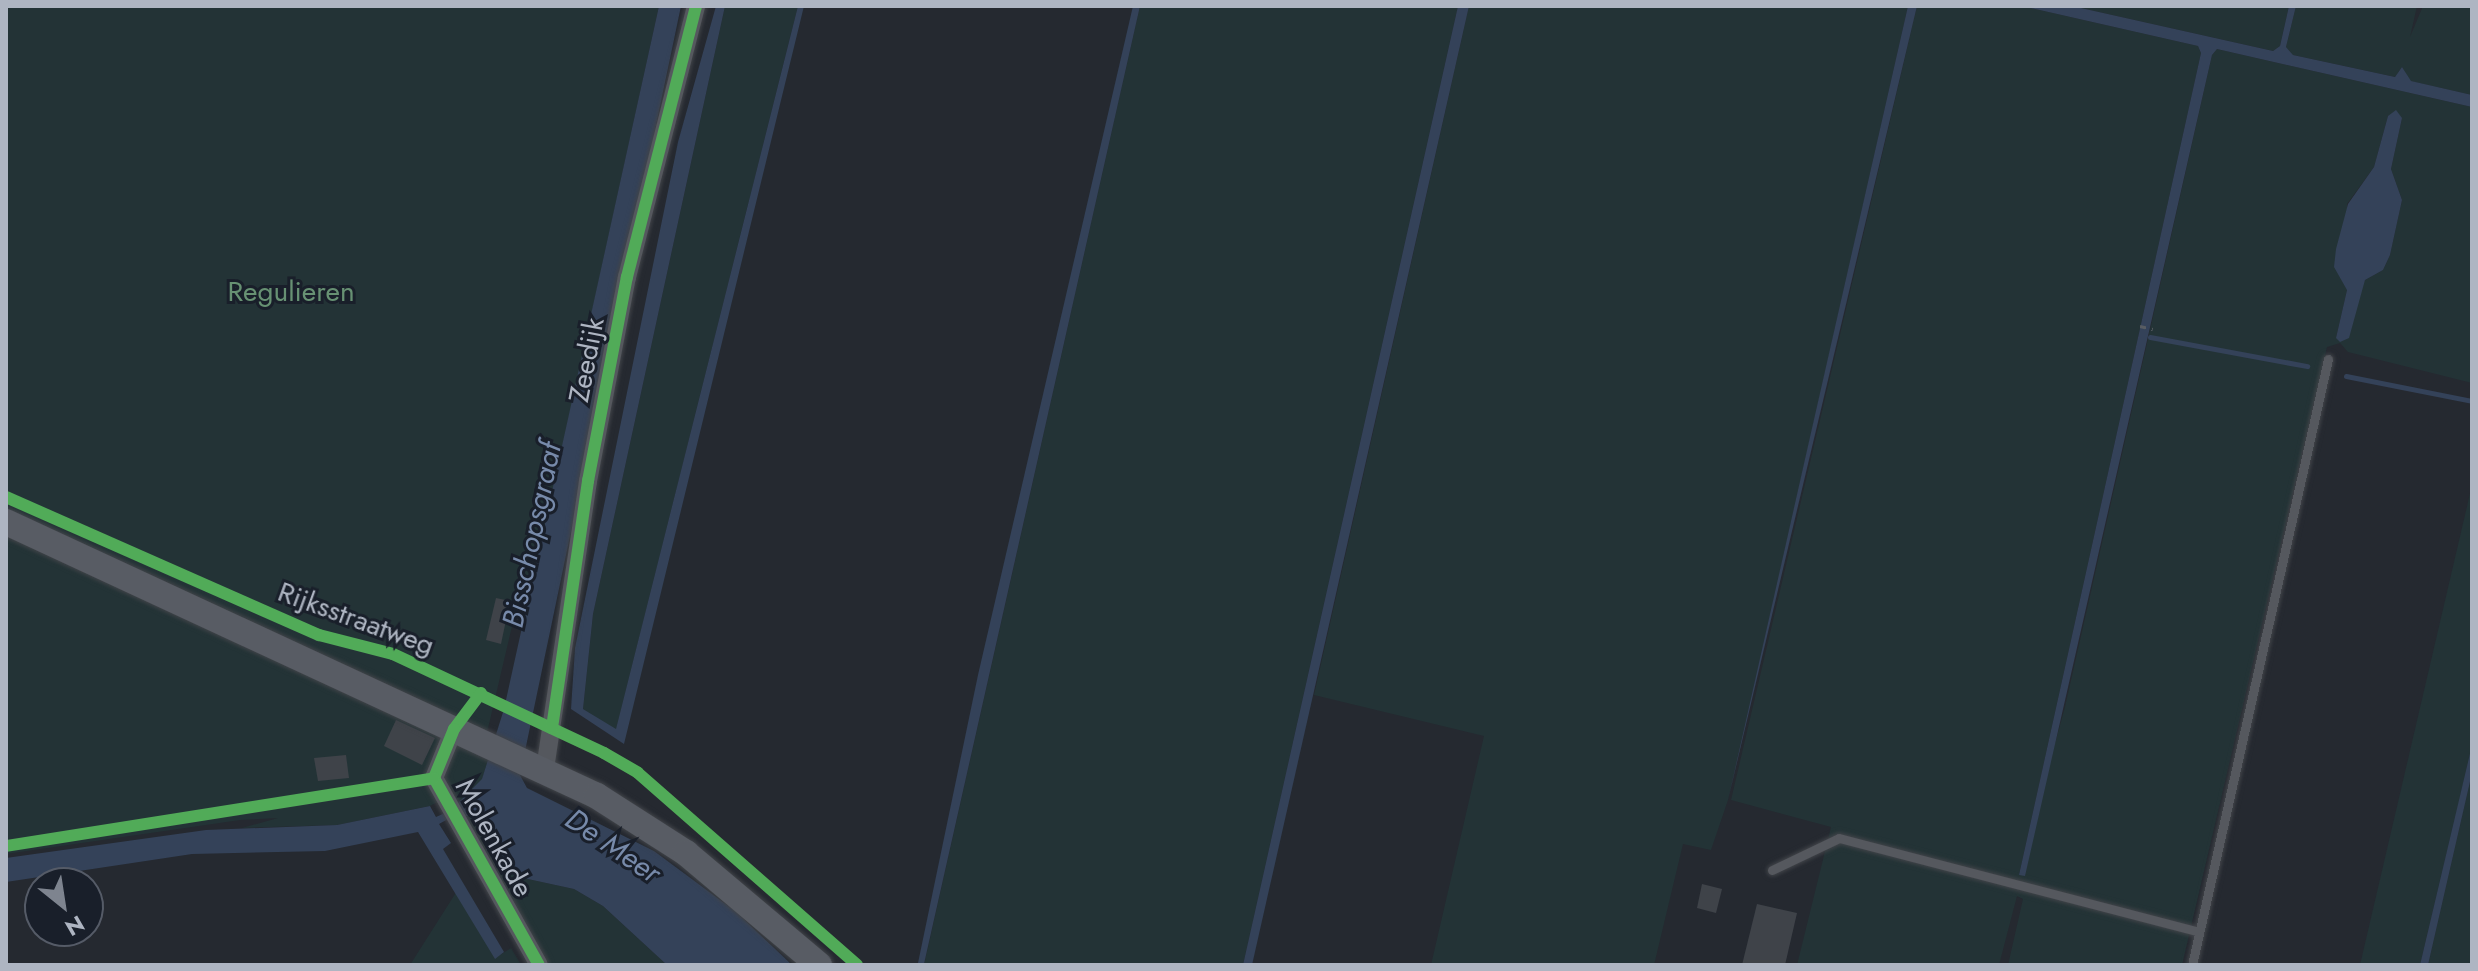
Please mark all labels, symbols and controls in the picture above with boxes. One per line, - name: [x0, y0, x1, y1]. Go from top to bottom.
- park label: Regulieren: [227, 275, 355, 309]
- street label: Zeedijk: [562, 315, 612, 405]
- water label: Bisschopsgraaf: [495, 439, 569, 631]
- street label: Rijksstraatweg: [273, 575, 439, 663]
- street label: Molenkade: [448, 773, 540, 903]
- water label: De Meer: [558, 801, 668, 891]
- north arrow: [24, 867, 104, 947]
- text: N: [59, 908, 91, 944]

